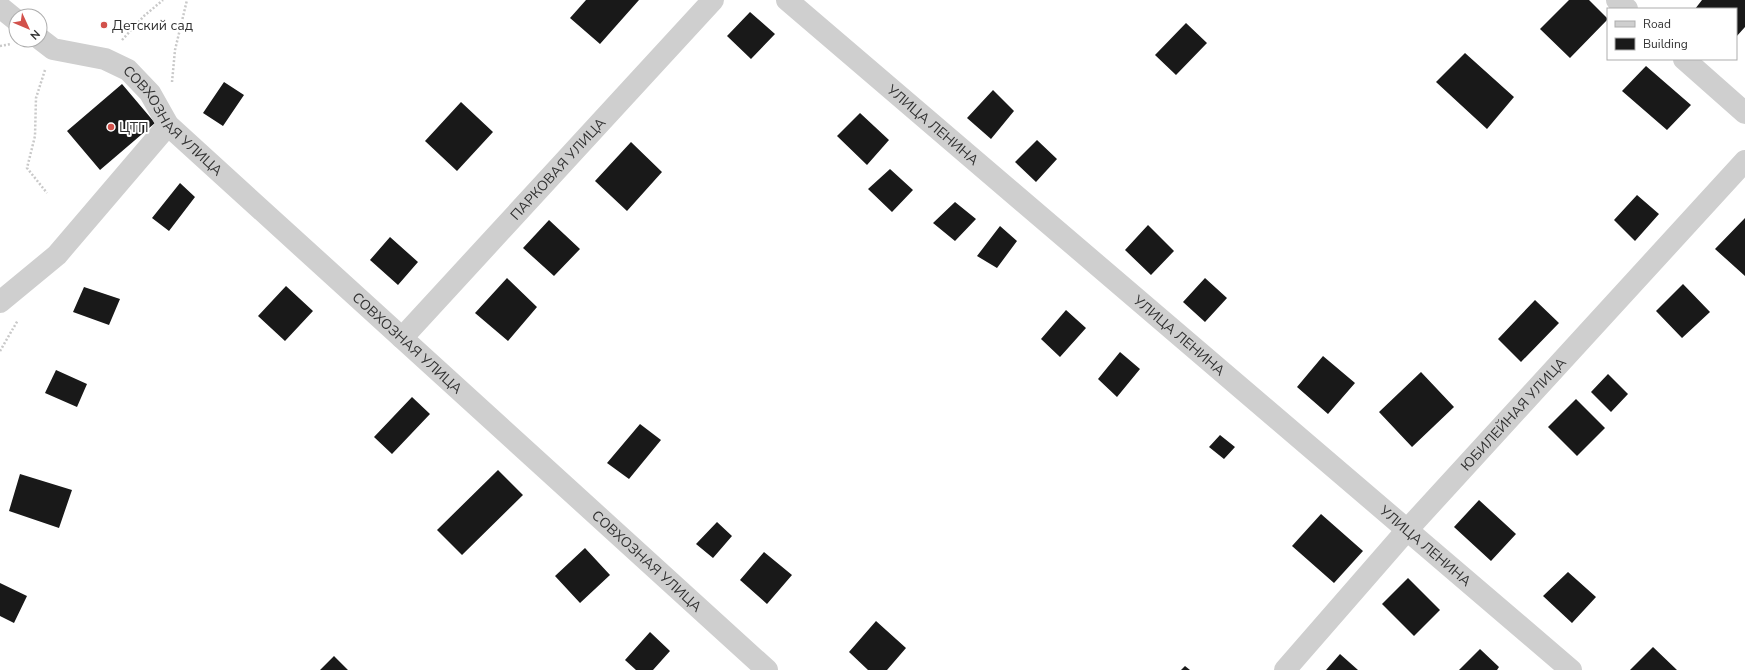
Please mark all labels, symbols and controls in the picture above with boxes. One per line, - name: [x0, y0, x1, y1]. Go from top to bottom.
- north arrow: [8, 8, 48, 48]
- legend: [1607, 8, 1737, 60]
- place label: Детский сад: [112, 16, 193, 35]
- text: Road: [1643, 16, 1671, 32]
- marker: Детский сад: [99, 20, 109, 30]
- text: N: [27, 26, 43, 43]
- text: Building: [1643, 36, 1688, 52]
- street label: СОВХОЗНАЯ УЛИЦА: [119, 61, 227, 180]
- street label: УЛИЦА ЛЕНИНА: [882, 79, 983, 169]
- street label: ПАРКОВАЯ УЛИЦА: [506, 113, 610, 224]
- place label: ЦТП: [119, 118, 149, 137]
- marker: ЦТП: [106, 122, 116, 132]
- street label: СОВХОЗНАЯ УЛИЦА: [348, 288, 467, 398]
- street label: УЛИЦА ЛЕНИНА: [1129, 290, 1229, 380]
- street label: ЮБИЛЕЙНАЯ УЛИЦА: [1456, 353, 1570, 475]
- street label: УЛИЦА ЛЕНИНА: [1375, 500, 1476, 590]
- street label: СОВХОЗНАЯ УЛИЦА: [588, 506, 706, 616]

